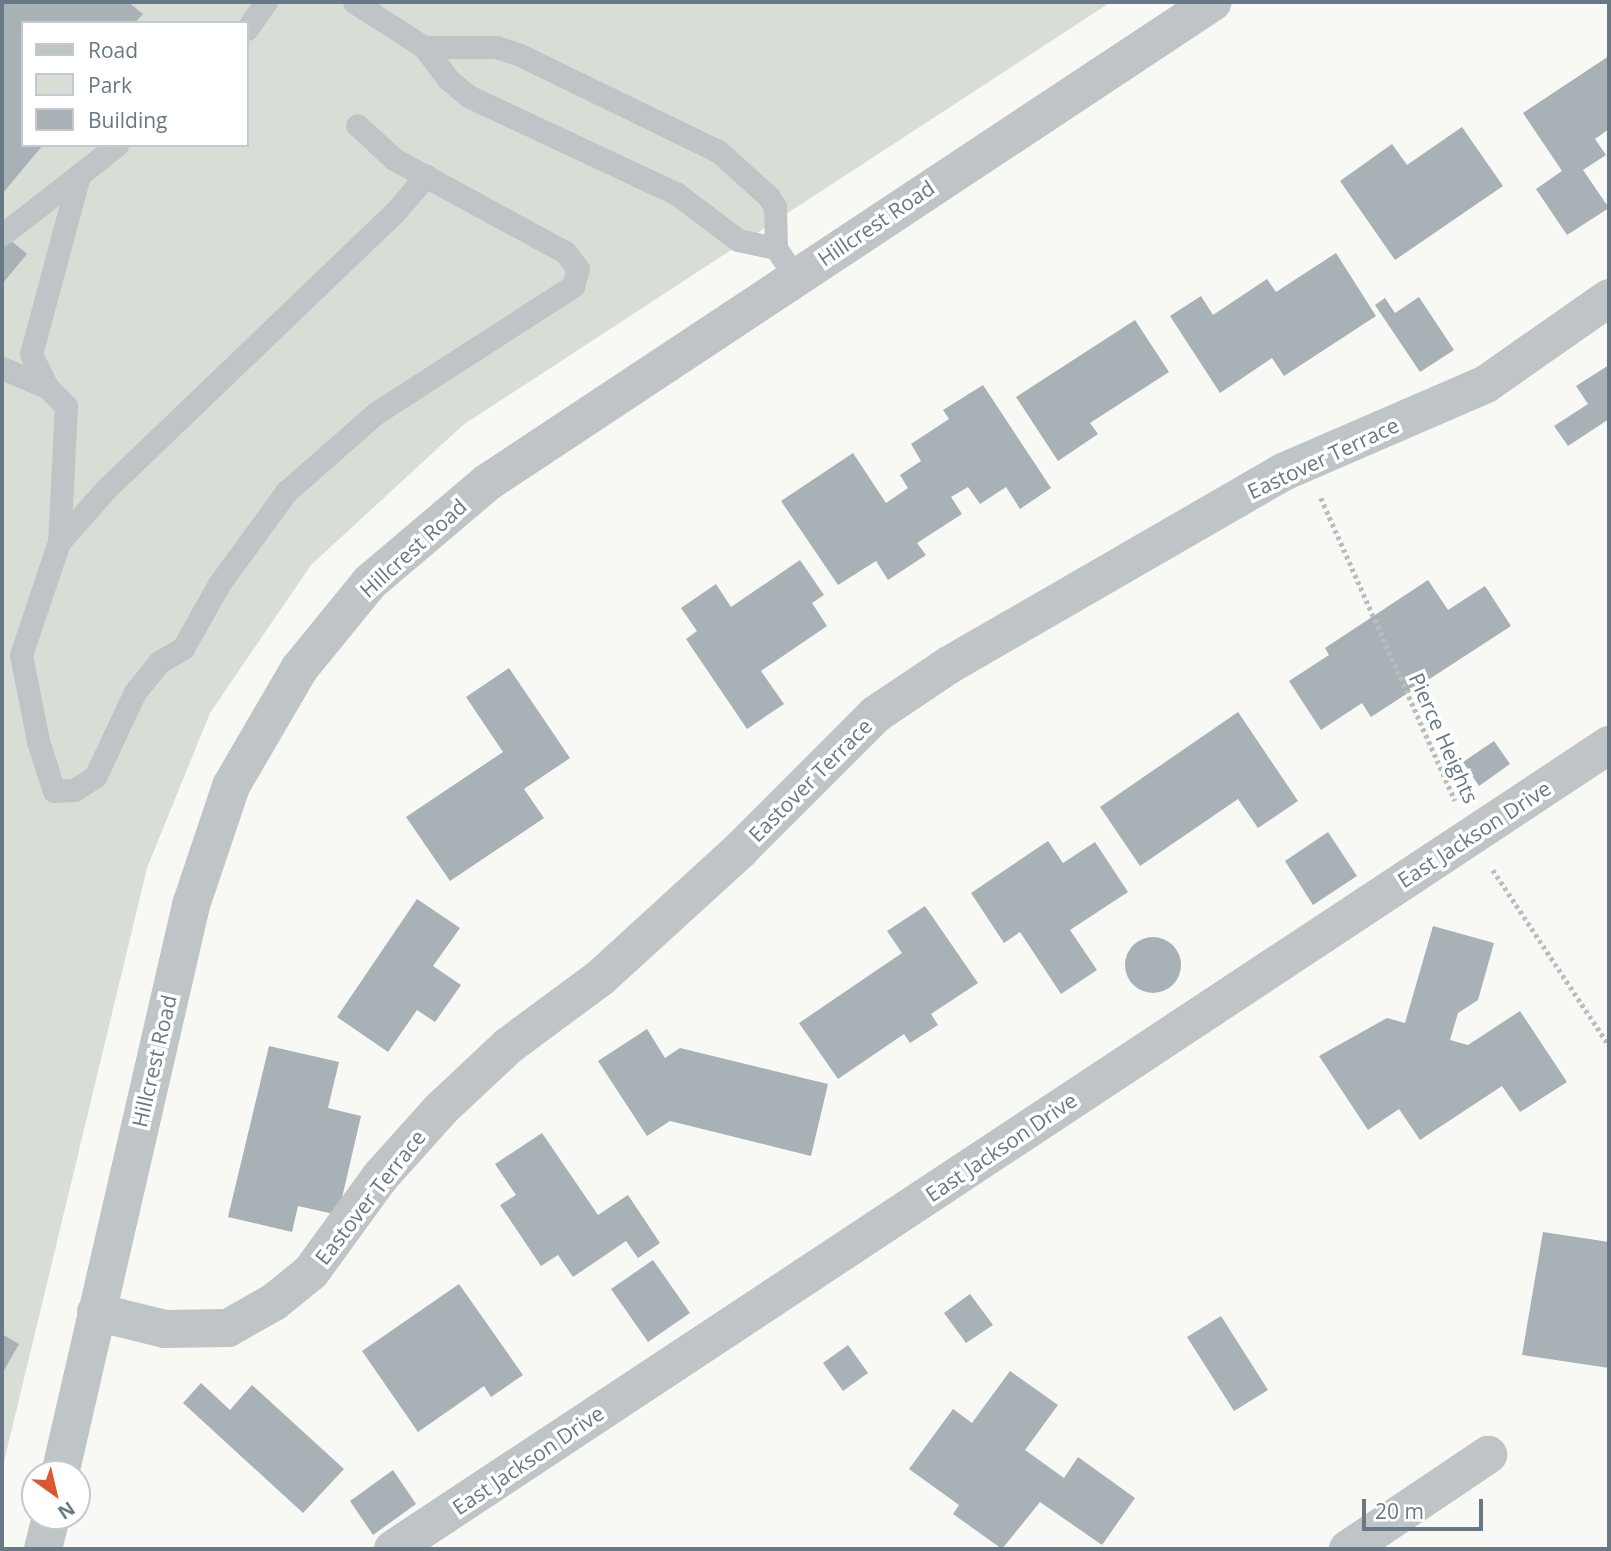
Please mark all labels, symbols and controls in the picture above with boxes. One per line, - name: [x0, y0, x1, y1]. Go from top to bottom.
- legend: [21, 21, 248, 147]
- text: Road: [88, 36, 138, 64]
- text: Park: [88, 71, 132, 99]
- text: Building: [88, 106, 167, 134]
- street label: Hillcrest Road: [813, 175, 939, 271]
- street label: Eastover Terrace: [1243, 412, 1403, 504]
- street label: Hillcrest Road: [354, 494, 472, 602]
- street label: Pierce Heights: [1404, 669, 1484, 807]
- street label: Eastover Terrace: [743, 713, 877, 847]
- street label: East Jackson Drive: [1393, 775, 1555, 893]
- street label: Hillcrest Road: [127, 992, 181, 1130]
- street label: East Jackson Drive: [921, 1087, 1081, 1207]
- street label: Eastover Terrace: [310, 1125, 430, 1269]
- street label: East Jackson Drive: [448, 1400, 608, 1520]
- north arrow: [21, 1460, 91, 1530]
- scale bar: [1366, 1484, 1487, 1528]
- text: N: [53, 1496, 80, 1526]
- text: 20 m: [1375, 1497, 1424, 1525]

